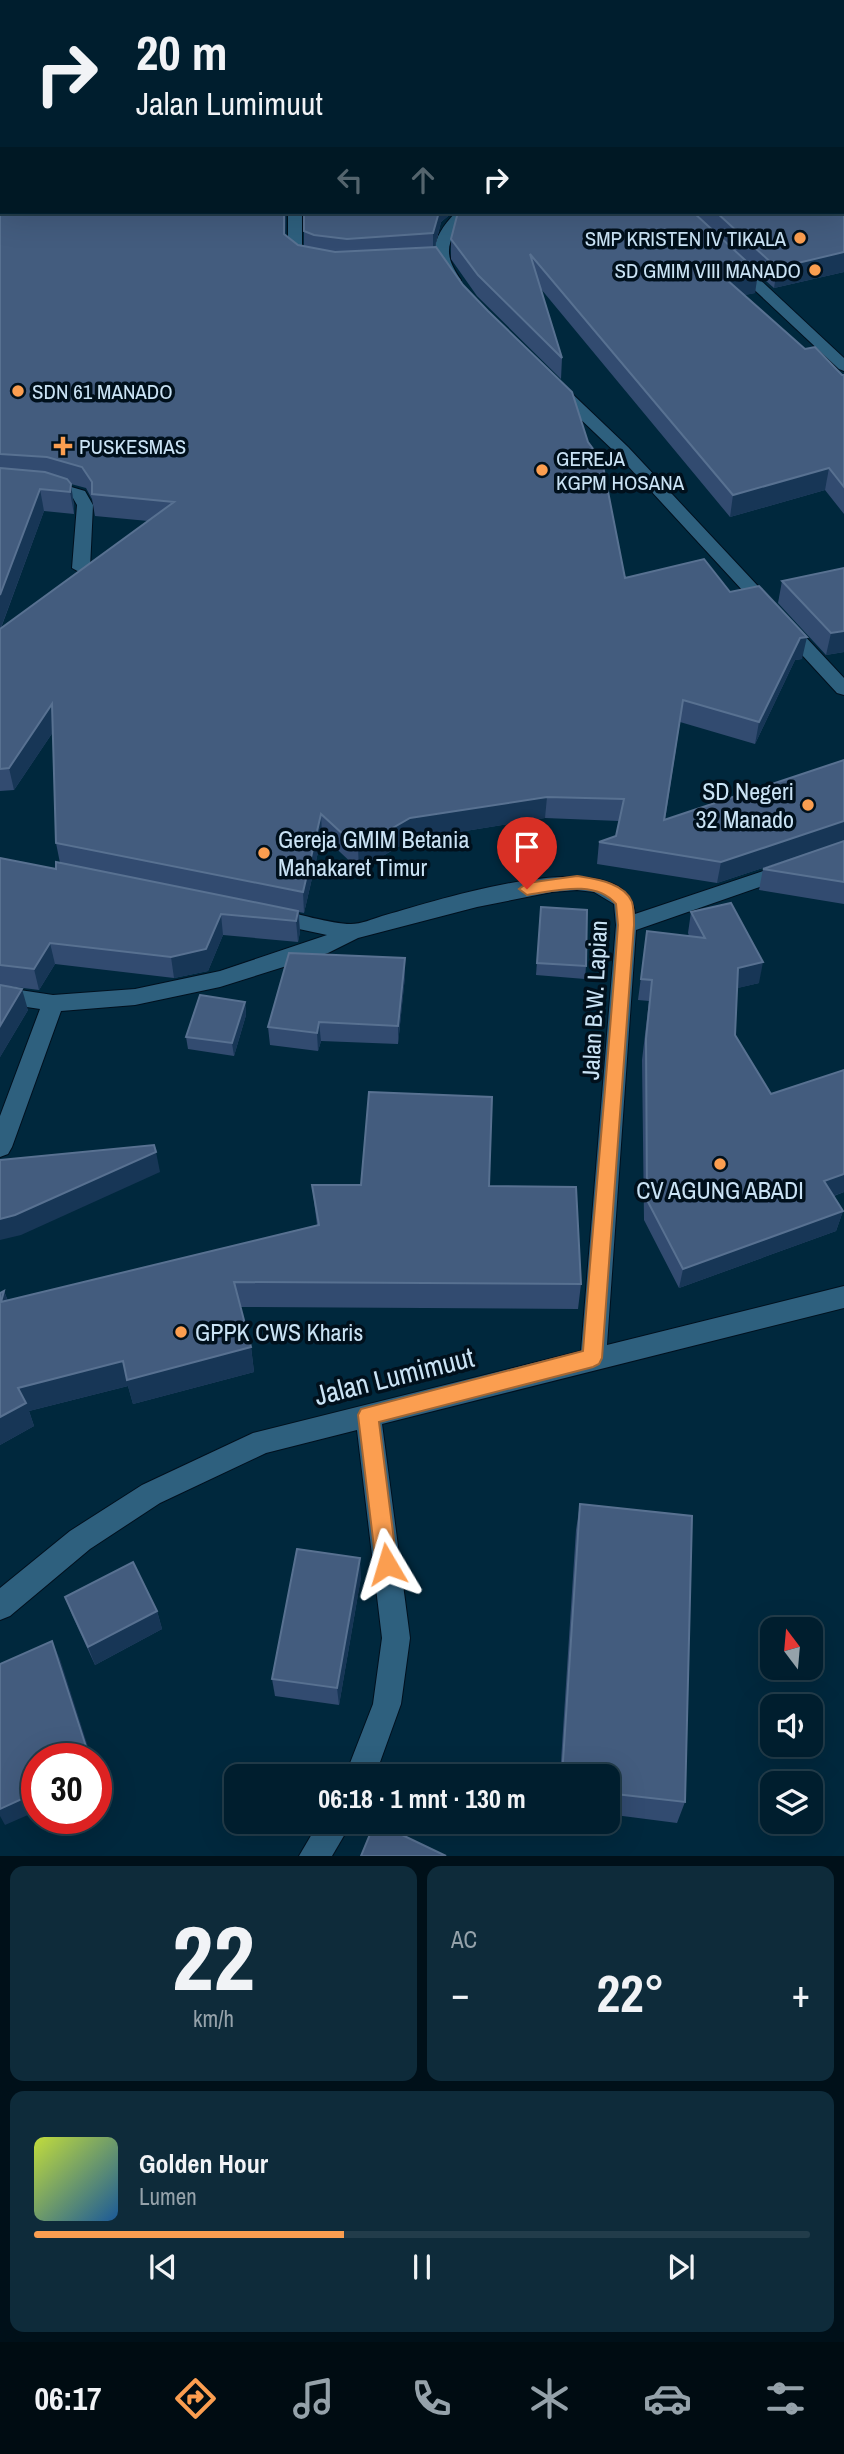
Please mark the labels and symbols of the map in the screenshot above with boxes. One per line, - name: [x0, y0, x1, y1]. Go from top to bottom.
- place label: SMP KRISTEN IV TIKALA: [585, 224, 787, 253]
- marker: SMP KRISTEN IV TIKALA: [792, 230, 808, 246]
- place label: SD GMIM VIII MANADO: [614, 256, 801, 285]
- marker: SD GMIM VIII MANADO: [807, 262, 823, 278]
- place label: SDN 61 MANADO: [32, 377, 173, 406]
- marker: SDN 61 MANADO: [10, 383, 26, 399]
- place label: PUSKESMAS: [79, 432, 186, 461]
- marker: PUSKESMAS: [53, 436, 73, 456]
- place label: GEREJA KGPM HOSANA: [556, 444, 685, 497]
- marker: GEREJA KGPM HOSANA: [534, 462, 550, 478]
- place label: SD Negeri 32 Manado: [696, 775, 794, 835]
- marker: SD Negeri 32 Manado: [800, 797, 816, 813]
- pin: [497, 817, 557, 889]
- place label: Gereja GMIM Betania Mahakaret Timur: [278, 823, 469, 883]
- marker: Gereja GMIM Betania Mahakaret Timur: [256, 845, 272, 861]
- street label: Jalan B.W. Lapian: [574, 919, 614, 1081]
- marker: CV AGUNG ABADI: [712, 1156, 728, 1172]
- place label: CV AGUNG ABADI: [636, 1174, 804, 1206]
- place label: GPPK CWS Kharis: [195, 1316, 363, 1348]
- marker: GPPK CWS Kharis: [173, 1324, 189, 1340]
- street label: Jalan Lumimuut: [310, 1338, 478, 1414]
- position arrow: [350, 1527, 424, 1601]
- north arrow: [760, 1617, 822, 1680]
- speed limit sign: 30: [21, 1743, 112, 1834]

